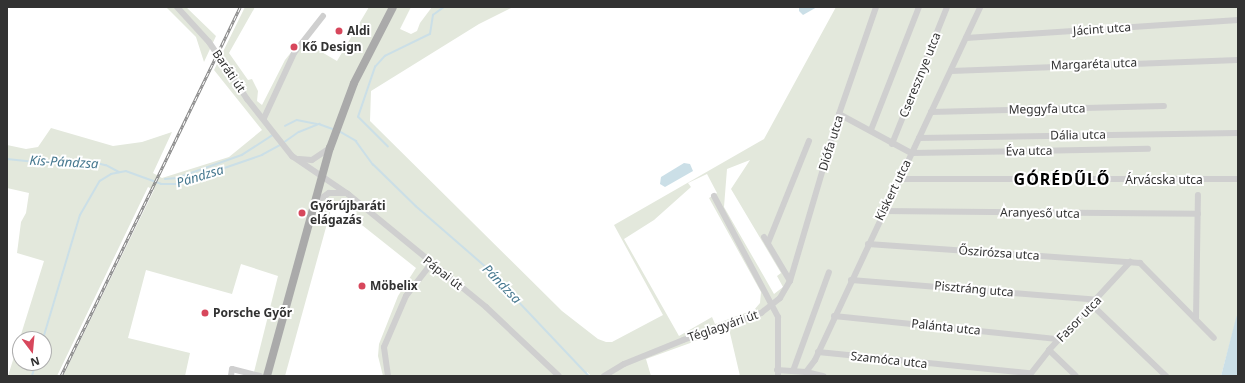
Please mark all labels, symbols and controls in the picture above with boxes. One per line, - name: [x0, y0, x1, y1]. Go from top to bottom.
- street label: Jácint utca: [1073, 20, 1131, 38]
- place label: Aldi: [347, 24, 370, 38]
- marker: Aldi: [334, 26, 344, 36]
- street label: Cseresznye utca: [896, 30, 944, 120]
- place label: Kő Design: [302, 40, 362, 54]
- marker: Kő Design: [289, 42, 299, 52]
- street label: Baráti út: [210, 47, 248, 95]
- street label: Margaréta utca: [1051, 55, 1137, 73]
- street label: Meggyfa utca: [1009, 101, 1085, 117]
- street label: Diófa utca: [816, 113, 846, 173]
- street label: Dália utca: [1050, 127, 1106, 143]
- street label: Éva utca: [1005, 143, 1053, 159]
- water label: Kis-Pándzsa: [29, 152, 99, 172]
- street label: Kiskert utca: [872, 157, 914, 223]
- water label: Pándzsa: [174, 161, 226, 191]
- district label: GÓRÉDŰLŐ: [1014, 169, 1110, 189]
- street label: Árvácska utca: [1125, 173, 1203, 187]
- place label: Győrújbaráti elágazás: [310, 199, 386, 227]
- street label: Aranyeső utca: [1000, 205, 1080, 221]
- marker: Győrújbaráti elágazás: [297, 208, 307, 218]
- street label: Őszirózsa utca: [958, 243, 1040, 263]
- street label: Pápai út: [420, 253, 466, 293]
- water label: Pándzsa: [480, 261, 524, 307]
- street label: Pisztráng utca: [934, 278, 1014, 300]
- place label: Möbelix: [370, 279, 418, 293]
- marker: Möbelix: [357, 281, 367, 291]
- street label: Fasor utca: [1054, 293, 1104, 345]
- place label: Porsche Győr: [213, 306, 292, 320]
- street label: Téglagyári út: [686, 307, 760, 345]
- marker: Porsche Győr: [200, 308, 210, 318]
- street label: Palánta utca: [911, 316, 981, 338]
- north arrow: [12, 331, 52, 371]
- street label: Szamóca utca: [850, 349, 928, 371]
- text: N: [29, 354, 42, 370]

